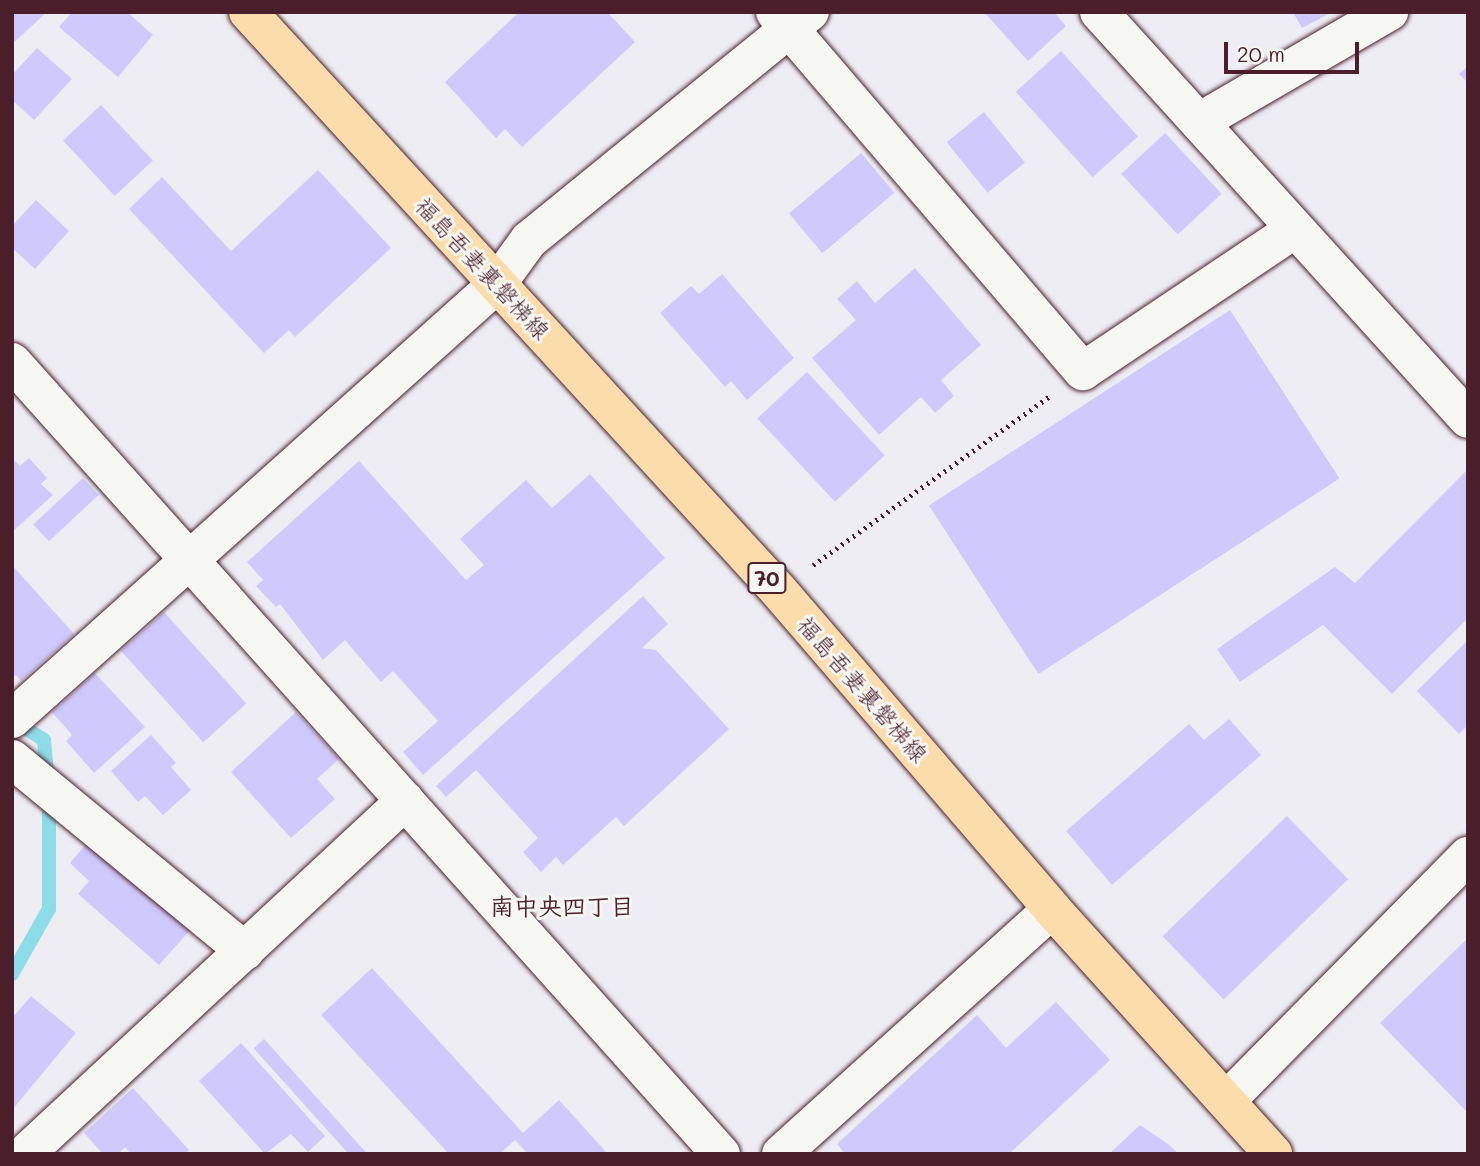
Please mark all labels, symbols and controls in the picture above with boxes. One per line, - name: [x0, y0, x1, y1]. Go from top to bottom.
- scale bar: [1228, 28, 1363, 72]
- text: 20 m: [1237, 40, 1285, 67]
- street label: 福島吾妻裏磐梯線: [410, 191, 556, 345]
- road number: 70: [746, 560, 788, 596]
- street label: 福島吾妻裏磐梯線: [792, 611, 934, 767]
- district label: 南中央四丁目: [490, 892, 634, 920]

